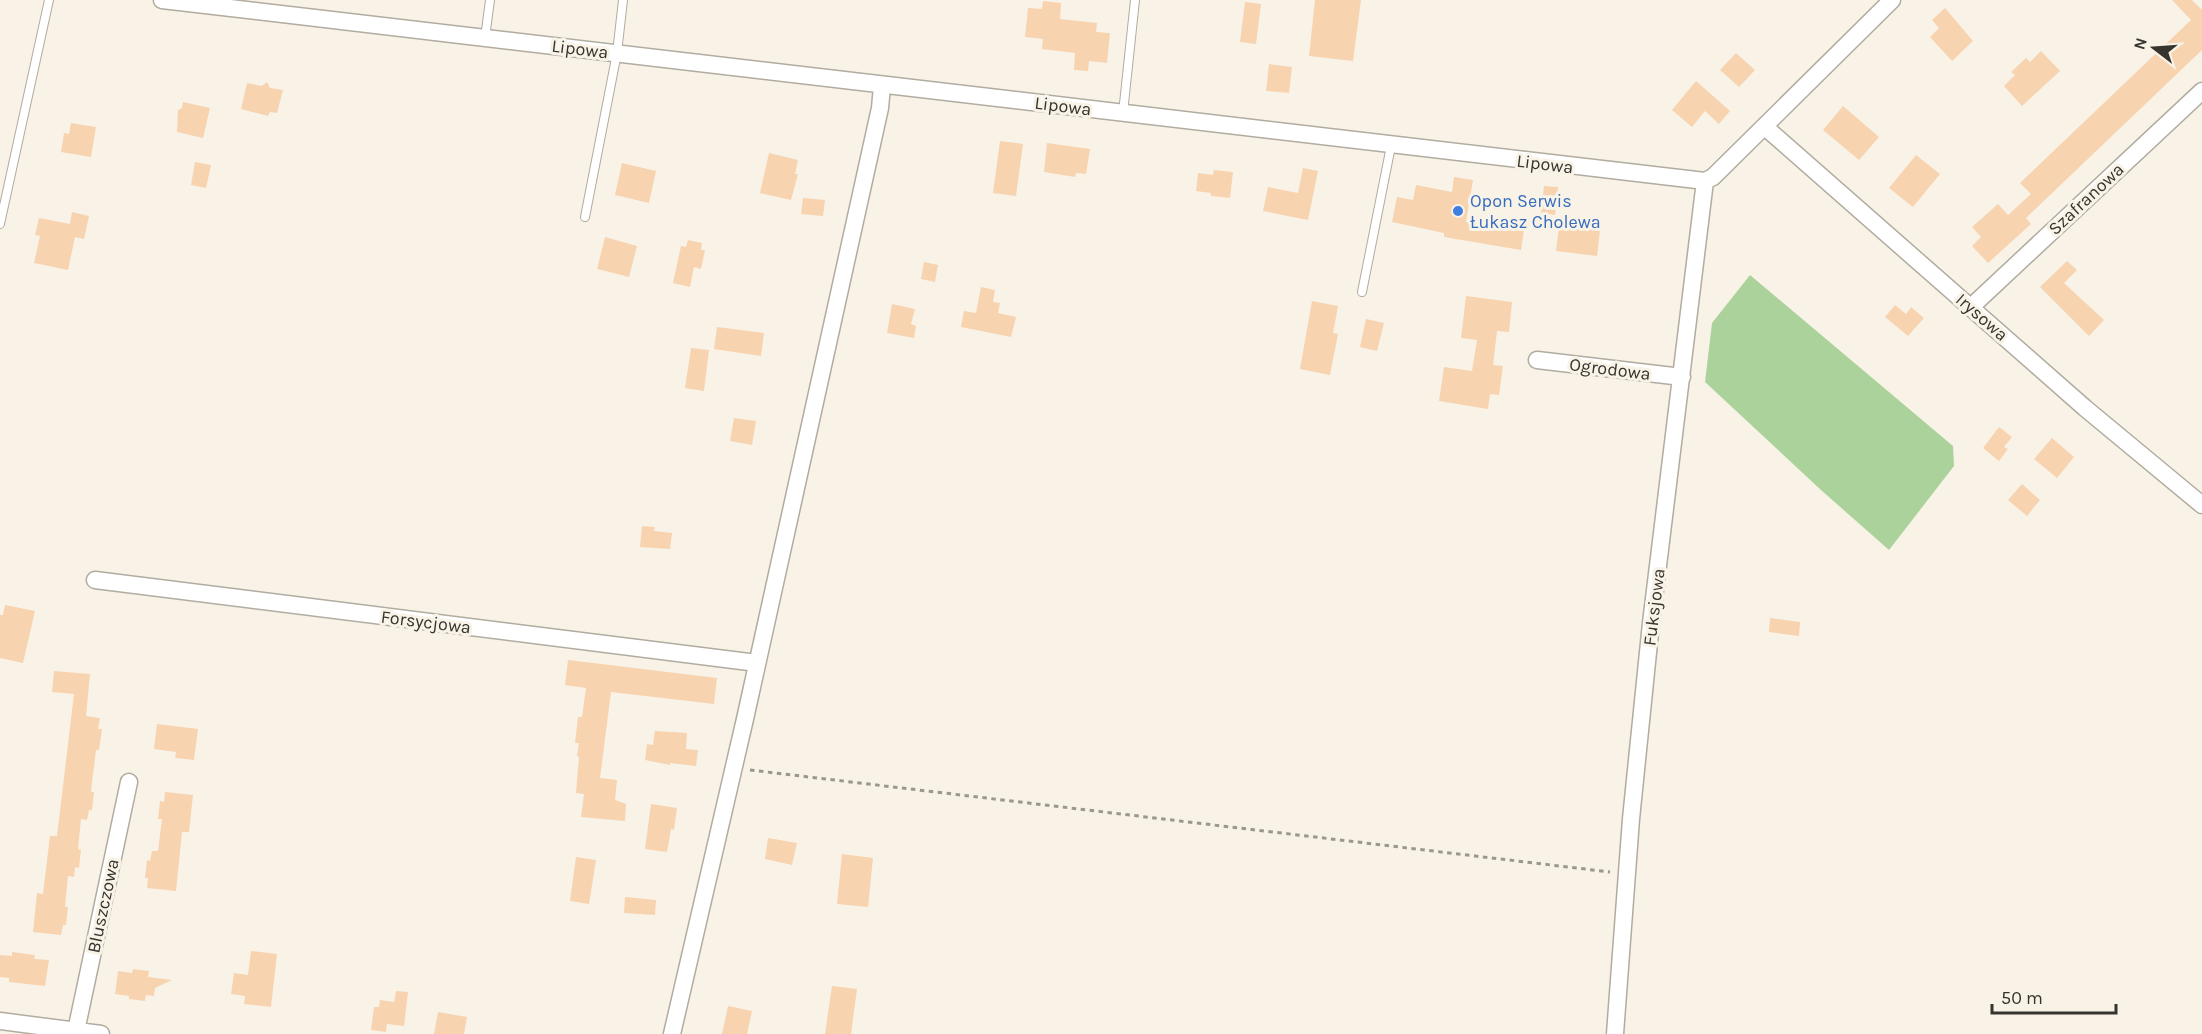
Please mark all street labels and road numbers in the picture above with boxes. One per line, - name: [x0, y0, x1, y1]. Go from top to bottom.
- street label: Lipowa: [550, 35, 610, 63]
- street label: Lipowa: [1033, 92, 1093, 120]
- street label: Lipowa: [1515, 150, 1575, 178]
- street label: Szafranowa: [2044, 158, 2128, 240]
- street label: Irysowa: [1951, 288, 2013, 346]
- street label: Ogrodowa: [1568, 353, 1652, 385]
- street label: Fuksjowa: [1638, 567, 1670, 647]
- street label: Forsycjowa: [380, 606, 472, 638]
- street label: Bluszczowa: [82, 857, 124, 955]

